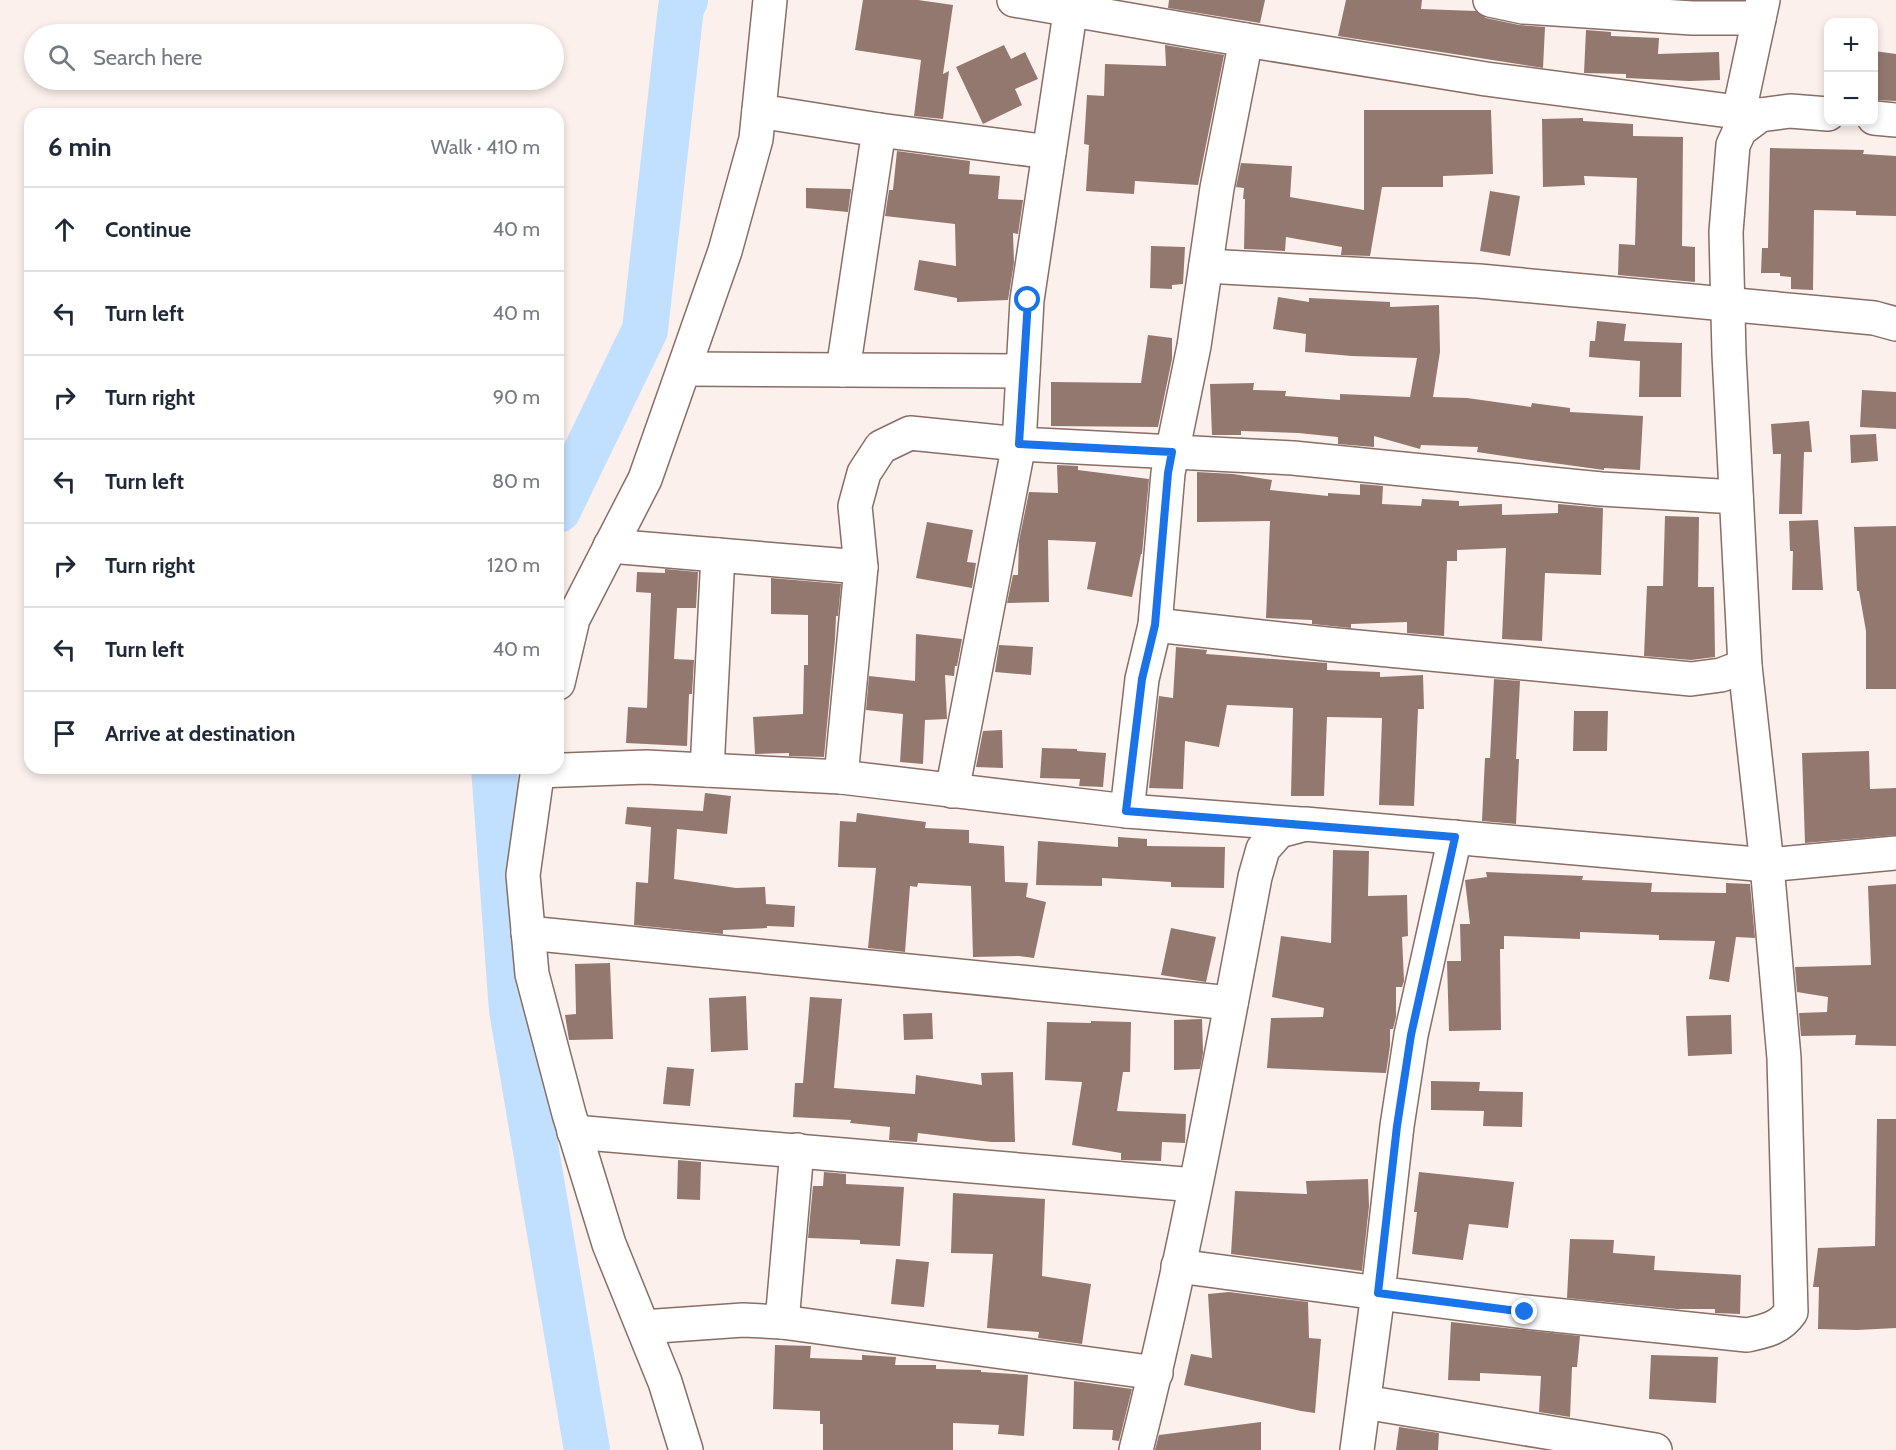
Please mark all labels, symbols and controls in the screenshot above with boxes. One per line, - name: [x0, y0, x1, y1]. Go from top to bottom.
- map controls: [1824, 18, 1878, 126]
- button: +: [1824, 18, 1878, 72]
- search box: [24, 24, 564, 90]
- icon: search: [45, 41, 78, 74]
- text: Search here: [93, 44, 202, 71]
- button: −: [1824, 72, 1878, 126]
- text: 6 min: [48, 131, 112, 163]
- text: Walk · 410 m: [431, 135, 540, 159]
- icon: ahead: [48, 213, 81, 246]
- text: Continue: [105, 216, 191, 243]
- text: 40 m: [492, 217, 540, 241]
- route start: [1014, 286, 1040, 312]
- icon: left: [48, 297, 81, 330]
- text: Turn left: [105, 300, 184, 327]
- text: 40 m: [492, 301, 540, 325]
- icon: right: [48, 381, 81, 414]
- text: Turn right: [105, 384, 195, 411]
- text: 90 m: [493, 385, 540, 409]
- icon: left: [48, 465, 81, 498]
- text: Turn left: [105, 468, 184, 495]
- text: 80 m: [492, 469, 540, 493]
- icon: right: [48, 549, 81, 582]
- text: Turn right: [105, 552, 195, 579]
- text: 120 m: [487, 553, 540, 577]
- icon: left: [48, 633, 81, 666]
- text: Turn left: [105, 636, 184, 663]
- text: 40 m: [492, 637, 540, 661]
- icon: arrive: [48, 717, 81, 750]
- text: Arrive at destination: [105, 720, 295, 747]
- route end: [1511, 1298, 1537, 1324]

